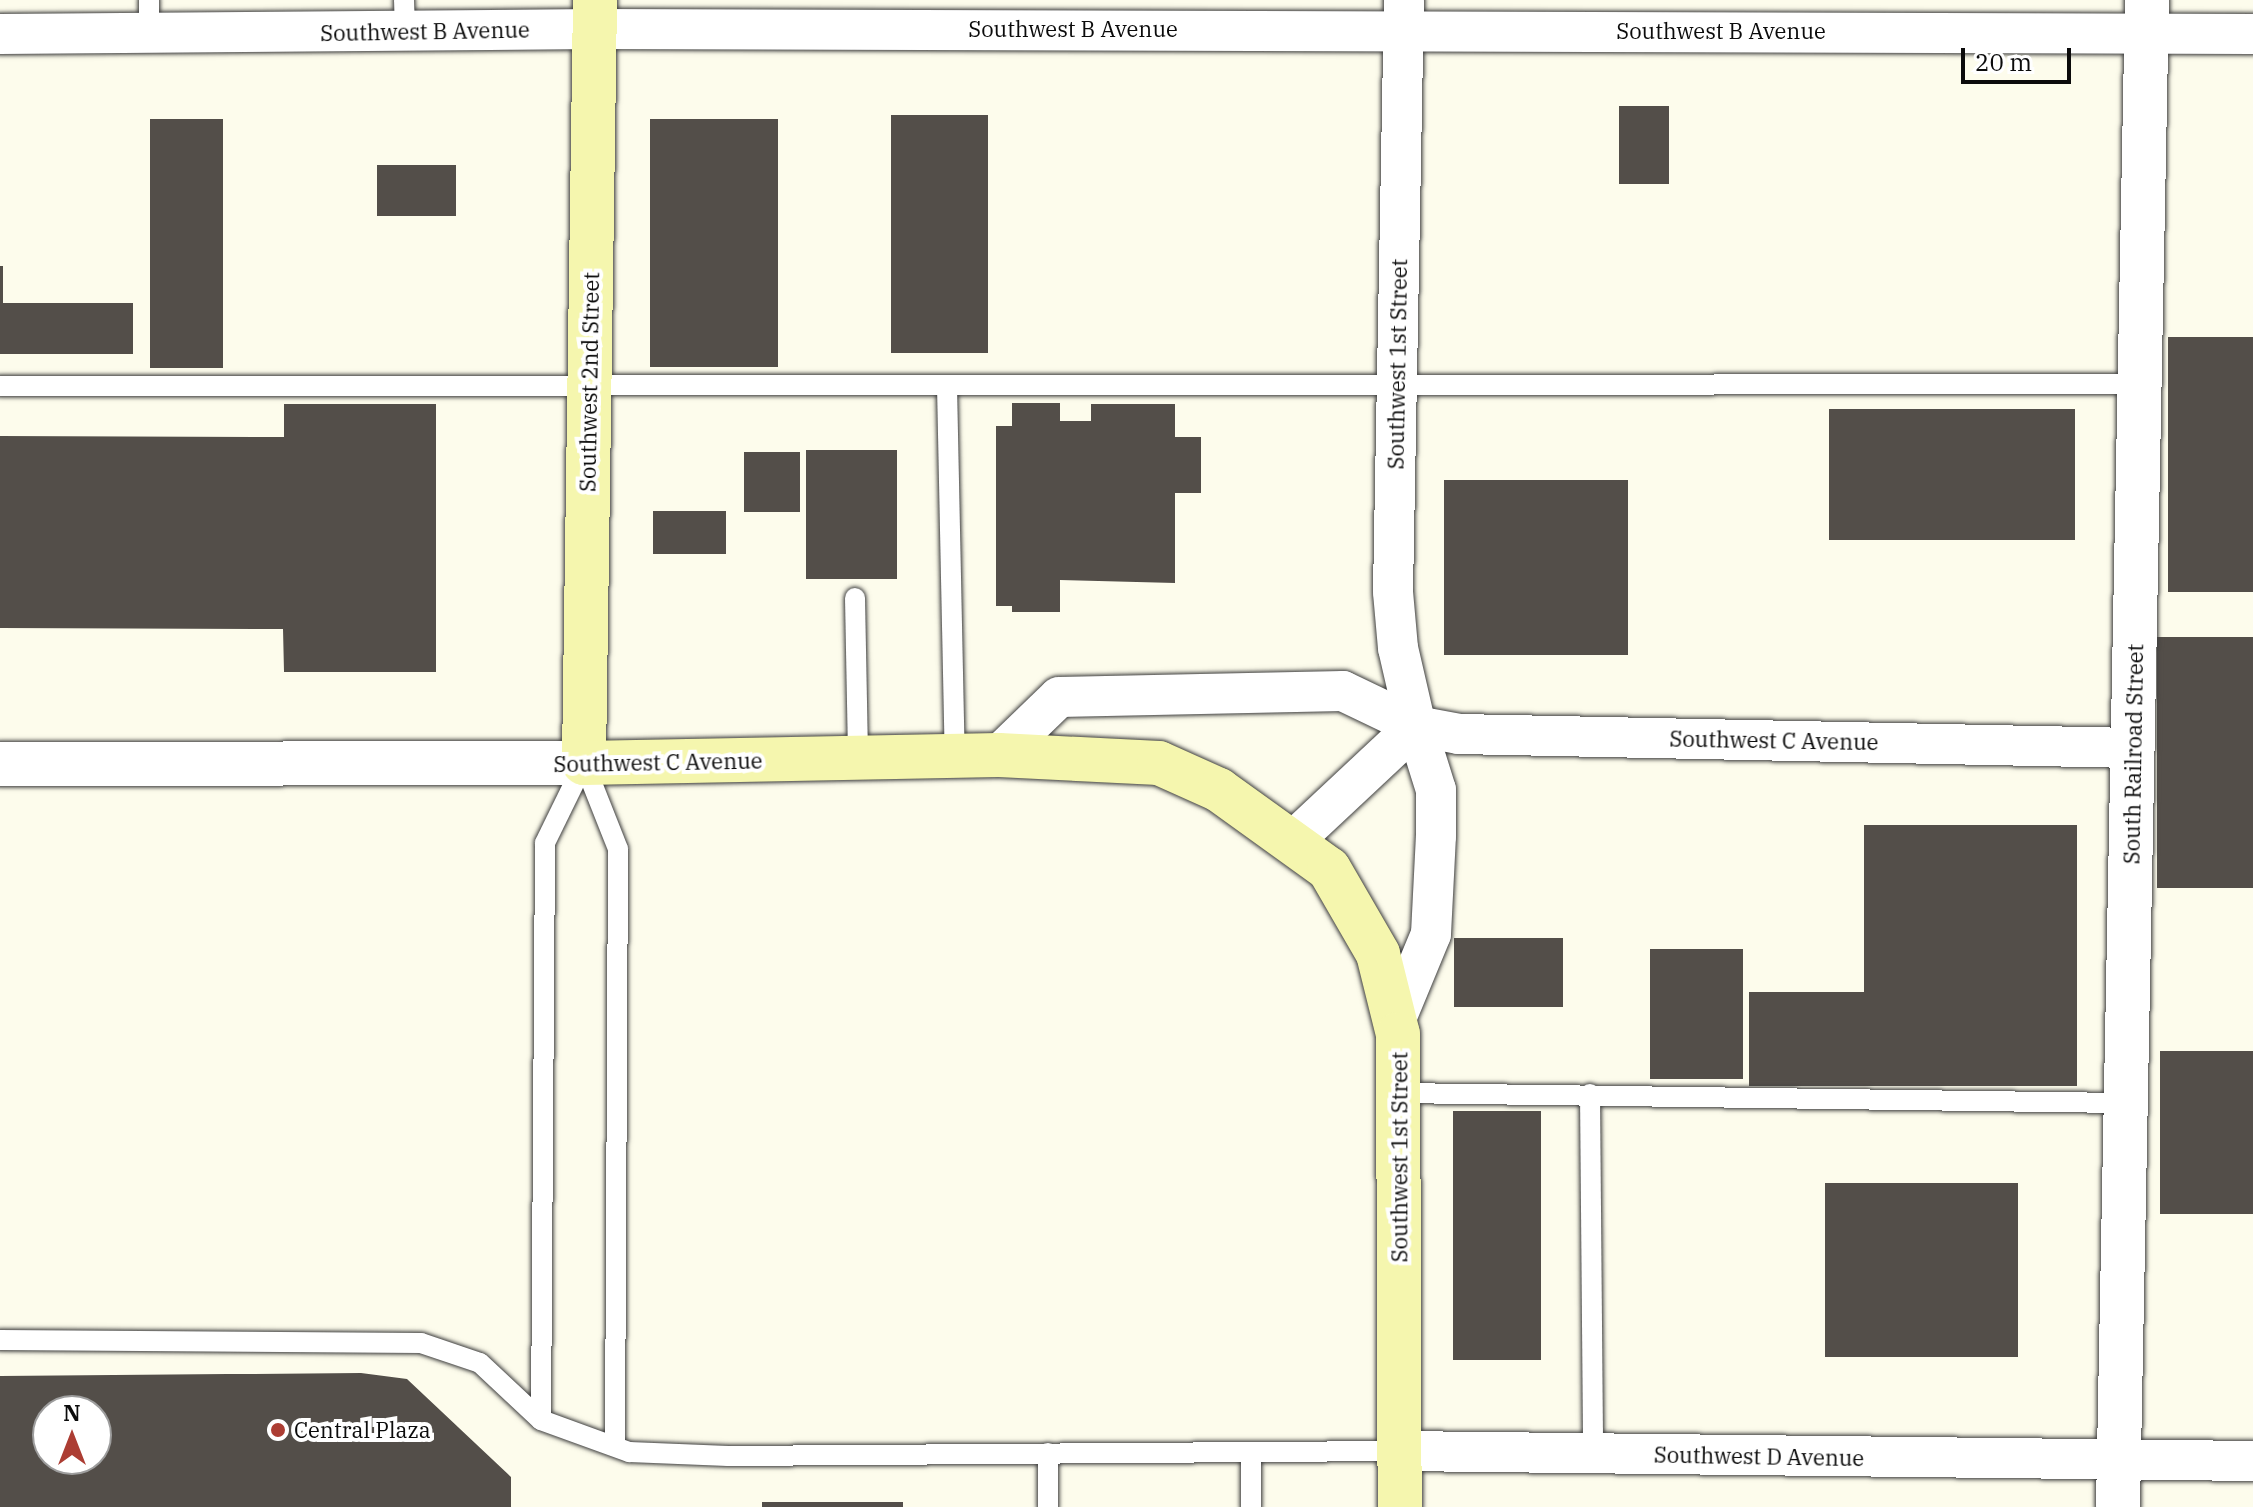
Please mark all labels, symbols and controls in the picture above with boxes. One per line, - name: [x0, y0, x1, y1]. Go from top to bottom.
- street label: Southwest B Avenue: [320, 16, 530, 46]
- street label: Southwest B Avenue: [968, 16, 1178, 42]
- street label: Southwest B Avenue: [1616, 18, 1826, 44]
- scale bar: [1965, 32, 2075, 82]
- text: 20 m: [1975, 46, 2032, 78]
- street label: Southwest 1st Street: [1382, 258, 1412, 470]
- street label: Southwest 2nd Street: [574, 272, 604, 492]
- street label: South Railroad Street: [2118, 644, 2148, 864]
- street label: Southwest C Avenue: [1669, 725, 1879, 755]
- street label: Southwest C Avenue: [553, 747, 763, 777]
- street label: Southwest 1st Street: [1386, 1052, 1412, 1262]
- north arrow: [32, 1395, 112, 1475]
- text: N: [63, 1398, 81, 1427]
- place label: Central Plaza: [294, 1417, 431, 1443]
- marker: Central Plaza: [269, 1421, 287, 1439]
- street label: Southwest D Avenue: [1654, 1441, 1864, 1471]

